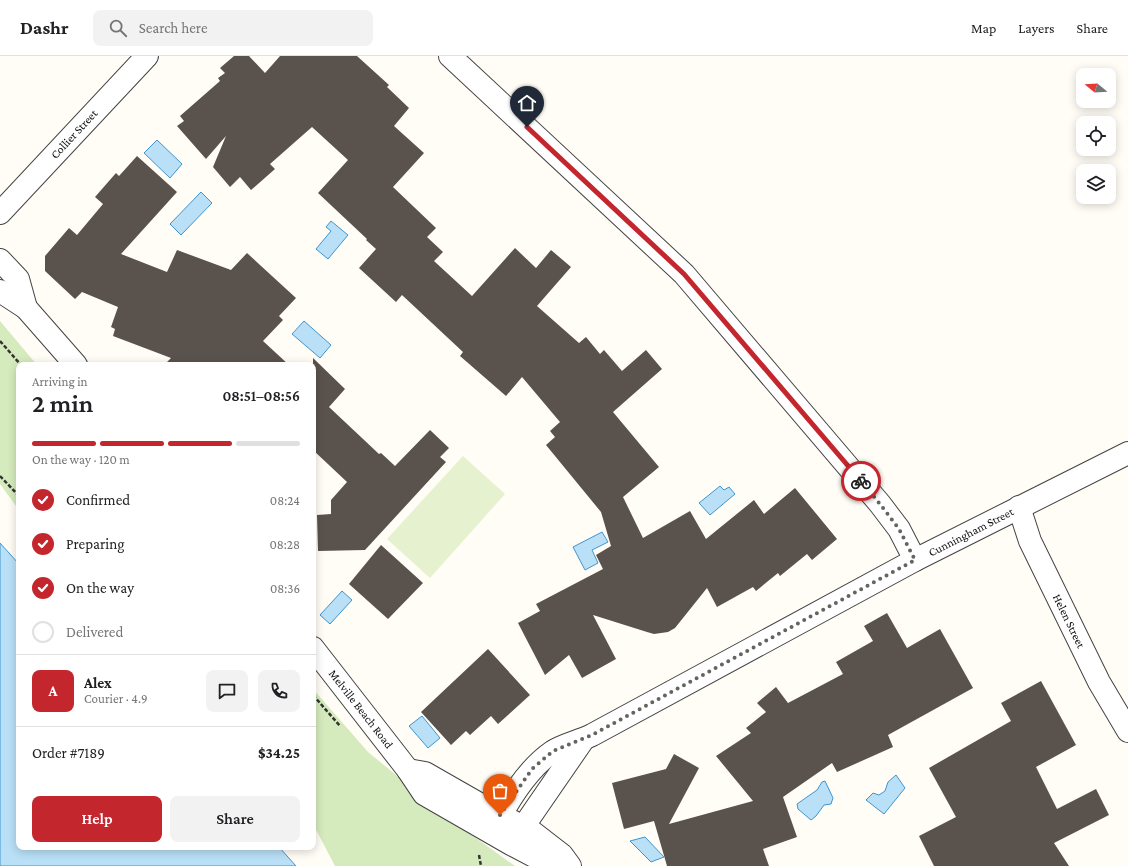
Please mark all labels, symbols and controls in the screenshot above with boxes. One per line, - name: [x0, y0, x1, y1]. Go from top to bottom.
- search box: [93, 10, 373, 46]
- text: Dashr: [20, 17, 69, 38]
- icon: search: [107, 17, 129, 39]
- text: Search here: [139, 20, 207, 36]
- text: Map: [971, 20, 996, 36]
- text: Layers: [1018, 20, 1055, 36]
- text: Share: [1077, 20, 1108, 36]
- north arrow: [1076, 68, 1116, 108]
- map controls: [1076, 68, 1116, 204]
- pin: [510, 86, 544, 127]
- icon: home: [516, 92, 538, 114]
- street label: Collier Street: [48, 106, 101, 162]
- button: locate: [1076, 116, 1116, 156]
- button: layers: [1076, 164, 1116, 204]
- text: Arriving in: [32, 374, 88, 389]
- text: 08:51–08:56: [222, 388, 300, 404]
- text: 2 min: [32, 389, 93, 418]
- text: On the way · 120 m: [32, 452, 130, 467]
- courier: [841, 461, 881, 501]
- icon: bike: [850, 470, 872, 492]
- icon: check: [32, 489, 54, 511]
- text: Confirmed: [66, 492, 130, 508]
- text: 08:24: [270, 493, 300, 508]
- street label: Cunningham Street: [926, 504, 1017, 560]
- icon: check: [32, 533, 54, 555]
- text: Preparing: [66, 536, 125, 552]
- text: 08:28: [269, 537, 300, 552]
- icon: check: [32, 577, 54, 599]
- text: On the way: [66, 580, 134, 596]
- text: 08:36: [270, 581, 300, 596]
- street label: Helen Street: [1050, 592, 1089, 651]
- text: Delivered: [66, 624, 123, 640]
- street label: Melville Beach Road: [326, 667, 397, 752]
- button: chat: [206, 670, 248, 712]
- button: phone: [258, 670, 300, 712]
- text: Alex: [84, 675, 112, 691]
- text: A: [49, 683, 57, 699]
- text: Courier · 4.9: [84, 691, 148, 706]
- text: Order #7189: [32, 745, 105, 761]
- text: $34.25: [258, 745, 300, 761]
- pin: [483, 774, 517, 815]
- icon: bag: [489, 780, 511, 802]
- button: Help: [32, 796, 162, 842]
- button: Share: [170, 796, 300, 842]

